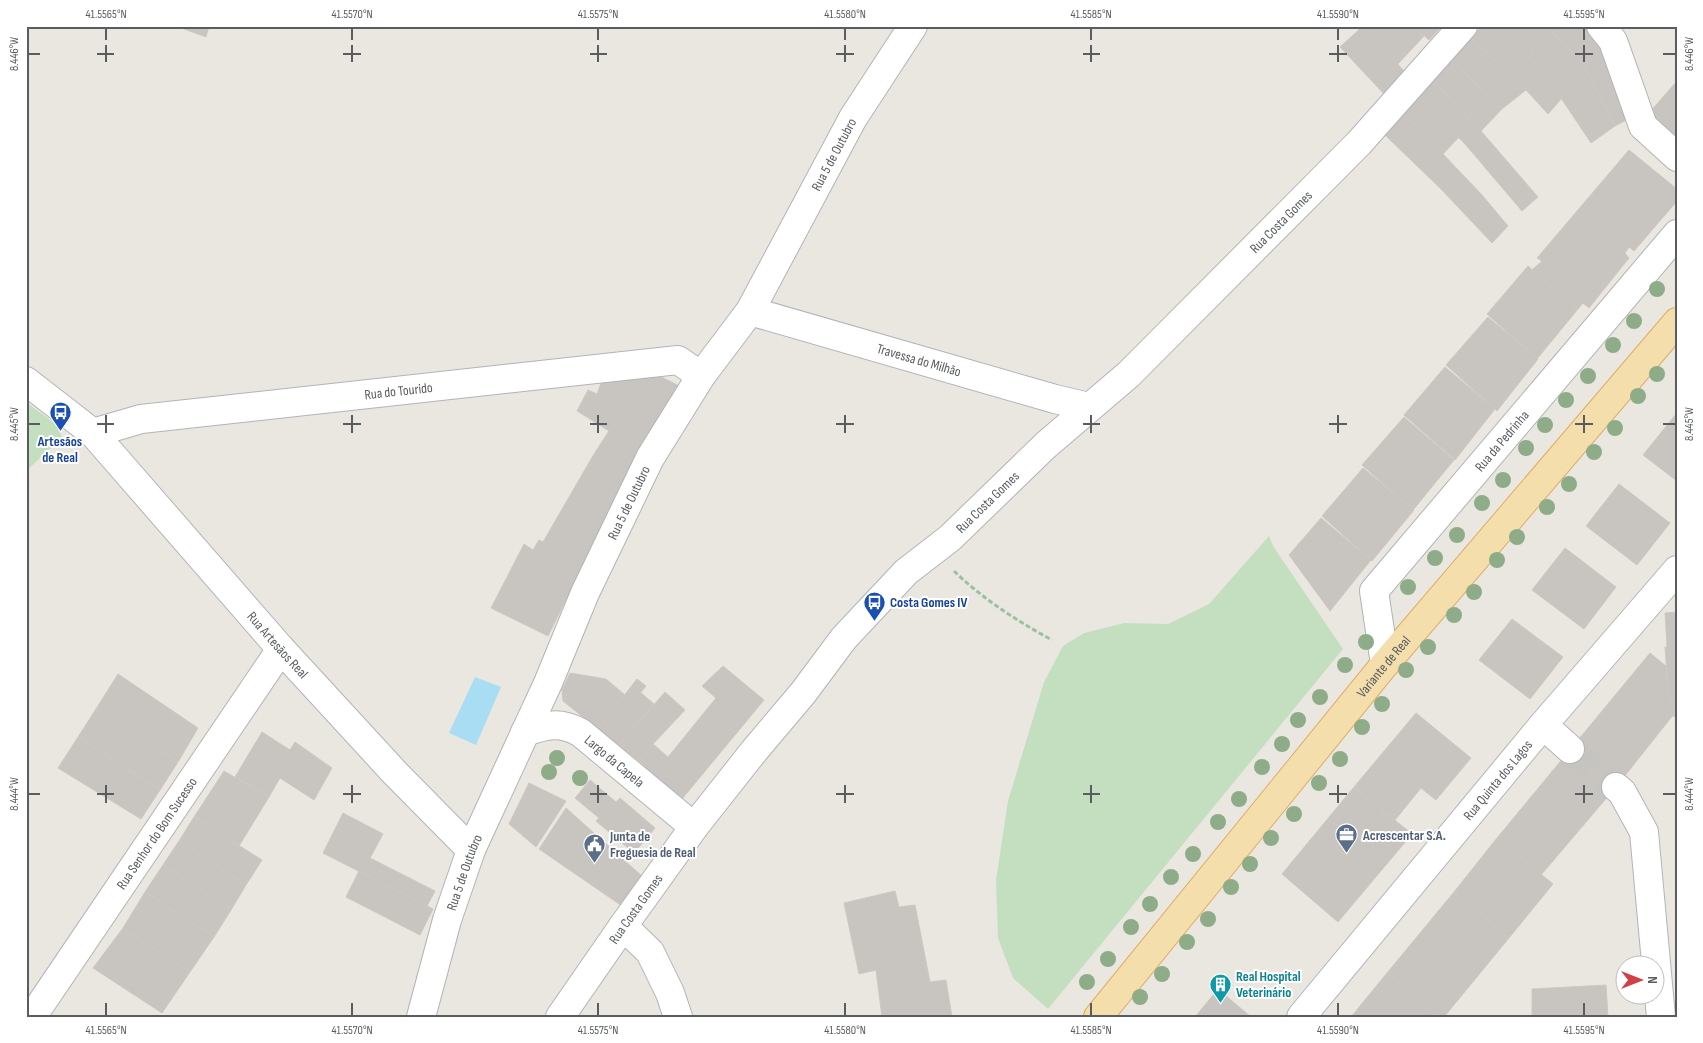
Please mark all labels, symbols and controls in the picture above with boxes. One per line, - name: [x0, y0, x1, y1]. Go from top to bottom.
- text: 41.5565°N: [85, 7, 127, 22]
- text: 41.5570°N: [331, 7, 373, 22]
- text: 41.5575°N: [578, 7, 618, 22]
- text: 41.5580°N: [824, 7, 866, 22]
- text: 41.5585°N: [1070, 7, 1112, 22]
- text: 41.5590°N: [1317, 7, 1359, 22]
- text: 41.5595°N: [1563, 7, 1605, 22]
- text: 8.446°W: [7, 37, 22, 71]
- text: 8.446°W: [1682, 37, 1697, 71]
- street label: Rua 5 de Outubro: [807, 115, 860, 194]
- street label: Rua Costa Gomes: [1246, 187, 1316, 257]
- street label: Travessa do Milhão: [875, 340, 963, 380]
- street label: Rua do Tourido: [363, 378, 434, 403]
- bus stop icon: Artesãos de Real: [48, 401, 72, 432]
- text: 8.445°W: [7, 407, 22, 441]
- street label: Rua da Pedrinha: [1471, 407, 1532, 475]
- text: 8.445°W: [1682, 407, 1697, 441]
- place label: Artesãos de Real: [37, 433, 82, 466]
- street label: Rua 5 de Outubro: [604, 463, 654, 542]
- street label: Rua Costa Gomes: [952, 467, 1023, 536]
- bus stop icon: Costa Gomes IV: [862, 590, 886, 621]
- place label: Costa Gomes IV: [890, 594, 967, 611]
- street label: Rua Artesãos Real: [244, 608, 312, 682]
- street label: Variante de Real: [1353, 632, 1414, 701]
- street label: Largo da Capela: [581, 731, 648, 791]
- street label: Rua Quinta dos Lagos: [1459, 736, 1536, 823]
- street label: Rua Senhor do Bom Sucesso: [112, 774, 200, 892]
- text: 8.444°W: [7, 777, 22, 811]
- text: 8.444°W: [1682, 777, 1697, 811]
- office icon: Acrescentar S.A.: [1335, 823, 1359, 854]
- place label: Acrescentar S.A.: [1362, 827, 1446, 844]
- place label: Junta de Freguesia de Real: [609, 828, 696, 861]
- street label: Rua 5 de Outubro: [442, 831, 486, 913]
- public building icon: Junta de Freguesia de Real: [582, 832, 606, 863]
- street label: Rua Costa Gomes: [605, 870, 666, 947]
- north arrow: [1616, 956, 1666, 1006]
- place label: Real Hospital Veterinário: [1236, 968, 1301, 1001]
- building icon: Real Hospital Veterinário: [1208, 972, 1232, 1003]
- text: N: [1644, 976, 1661, 984]
- text: 41.5565°N: [85, 1023, 127, 1038]
- text: 41.5570°N: [331, 1023, 373, 1038]
- text: 41.5575°N: [578, 1023, 618, 1038]
- text: 41.5580°N: [824, 1023, 866, 1038]
- text: 41.5585°N: [1070, 1023, 1112, 1038]
- text: 41.5590°N: [1317, 1023, 1359, 1038]
- text: 41.5595°N: [1563, 1023, 1605, 1038]

